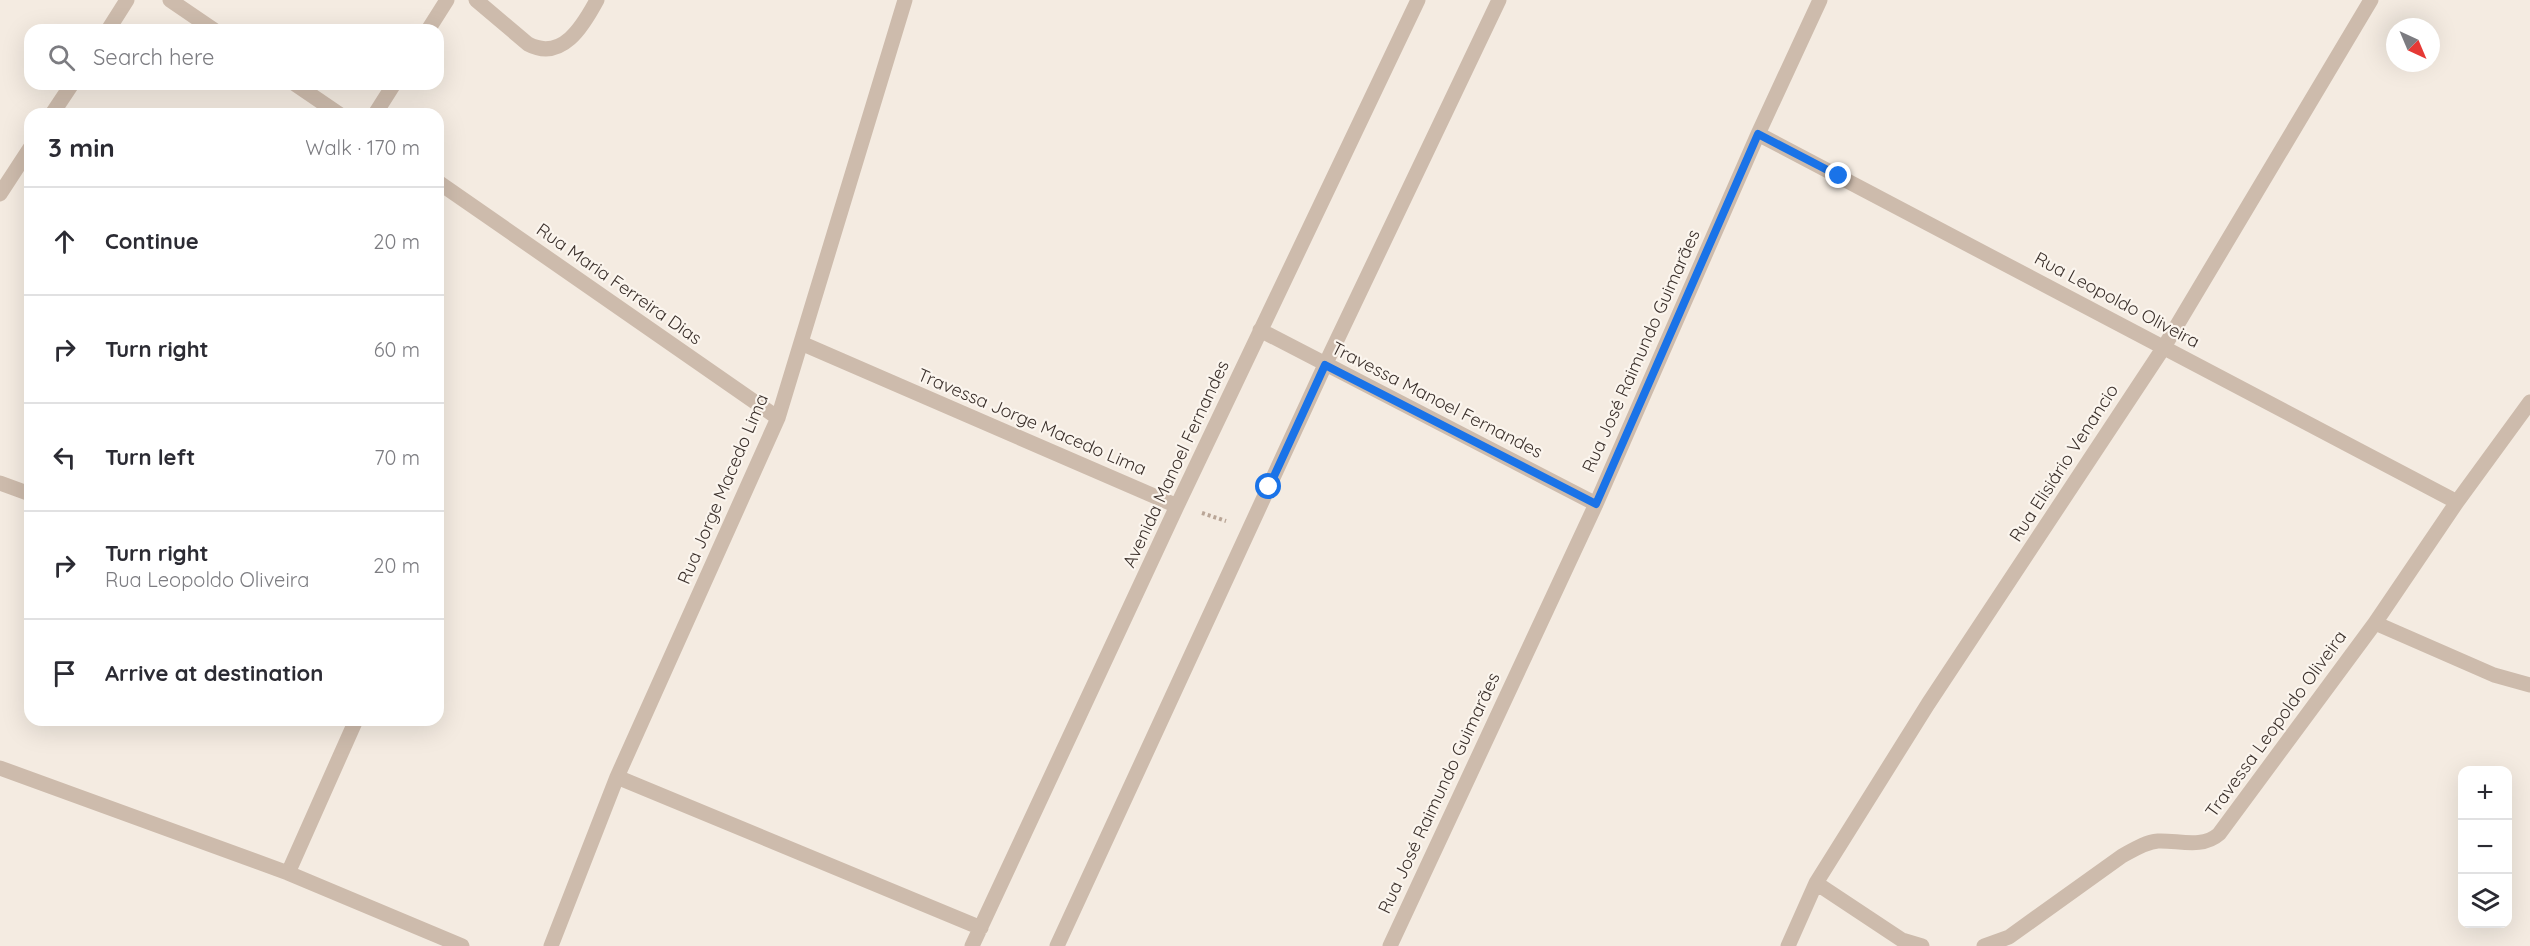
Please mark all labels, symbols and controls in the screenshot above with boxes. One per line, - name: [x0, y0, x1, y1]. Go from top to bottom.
- north arrow: [2386, 18, 2440, 72]
- search box: [24, 24, 444, 90]
- icon: search: [45, 41, 78, 74]
- text: Search here: [93, 43, 214, 71]
- text: 3 min: [48, 131, 115, 164]
- text: Walk · 170 m: [305, 135, 420, 160]
- route end: [1825, 162, 1851, 188]
- street label: Rua Maria Ferreira Dias: [532, 218, 706, 349]
- icon: ahead: [48, 225, 81, 258]
- street label: Rua José Raimundo Guimarães: [1576, 226, 1705, 476]
- text: Continue: [105, 227, 199, 255]
- text: 20 m: [373, 229, 420, 254]
- street label: Rua Leopoldo Oliveira: [2031, 246, 2204, 353]
- icon: right: [48, 333, 81, 366]
- text: Turn right: [105, 335, 209, 363]
- street label: Travessa Manoel Fernandes: [1328, 336, 1547, 463]
- text: 60 m: [374, 337, 420, 362]
- street label: Avenida Manoel Fernandes: [1117, 356, 1234, 571]
- street label: Travessa Jorge Macedo Lima: [914, 363, 1150, 480]
- street label: Rua Elisiário Venancio: [2004, 380, 2123, 546]
- street label: Rua Jorge Macedo Lima: [672, 390, 773, 587]
- icon: left: [48, 441, 81, 474]
- text: Turn left: [105, 443, 195, 471]
- text: 70 m: [374, 445, 420, 470]
- route start: [1255, 473, 1281, 499]
- text: Turn right: [105, 539, 209, 567]
- icon: right: [48, 549, 81, 582]
- text: 20 m: [373, 553, 420, 578]
- text: Rua Leopoldo Oliveira: [105, 567, 309, 592]
- street label: Travessa Leopoldo Oliveira: [2200, 626, 2351, 822]
- icon: arrive: [48, 657, 81, 690]
- text: Arrive at destination: [105, 659, 323, 687]
- street label: Rua José Raimundo Guimarães: [1372, 669, 1505, 917]
- map controls: [2458, 766, 2512, 928]
- button: +: [2458, 766, 2512, 820]
- button: −: [2458, 820, 2512, 874]
- button: layers: [2458, 874, 2512, 928]

